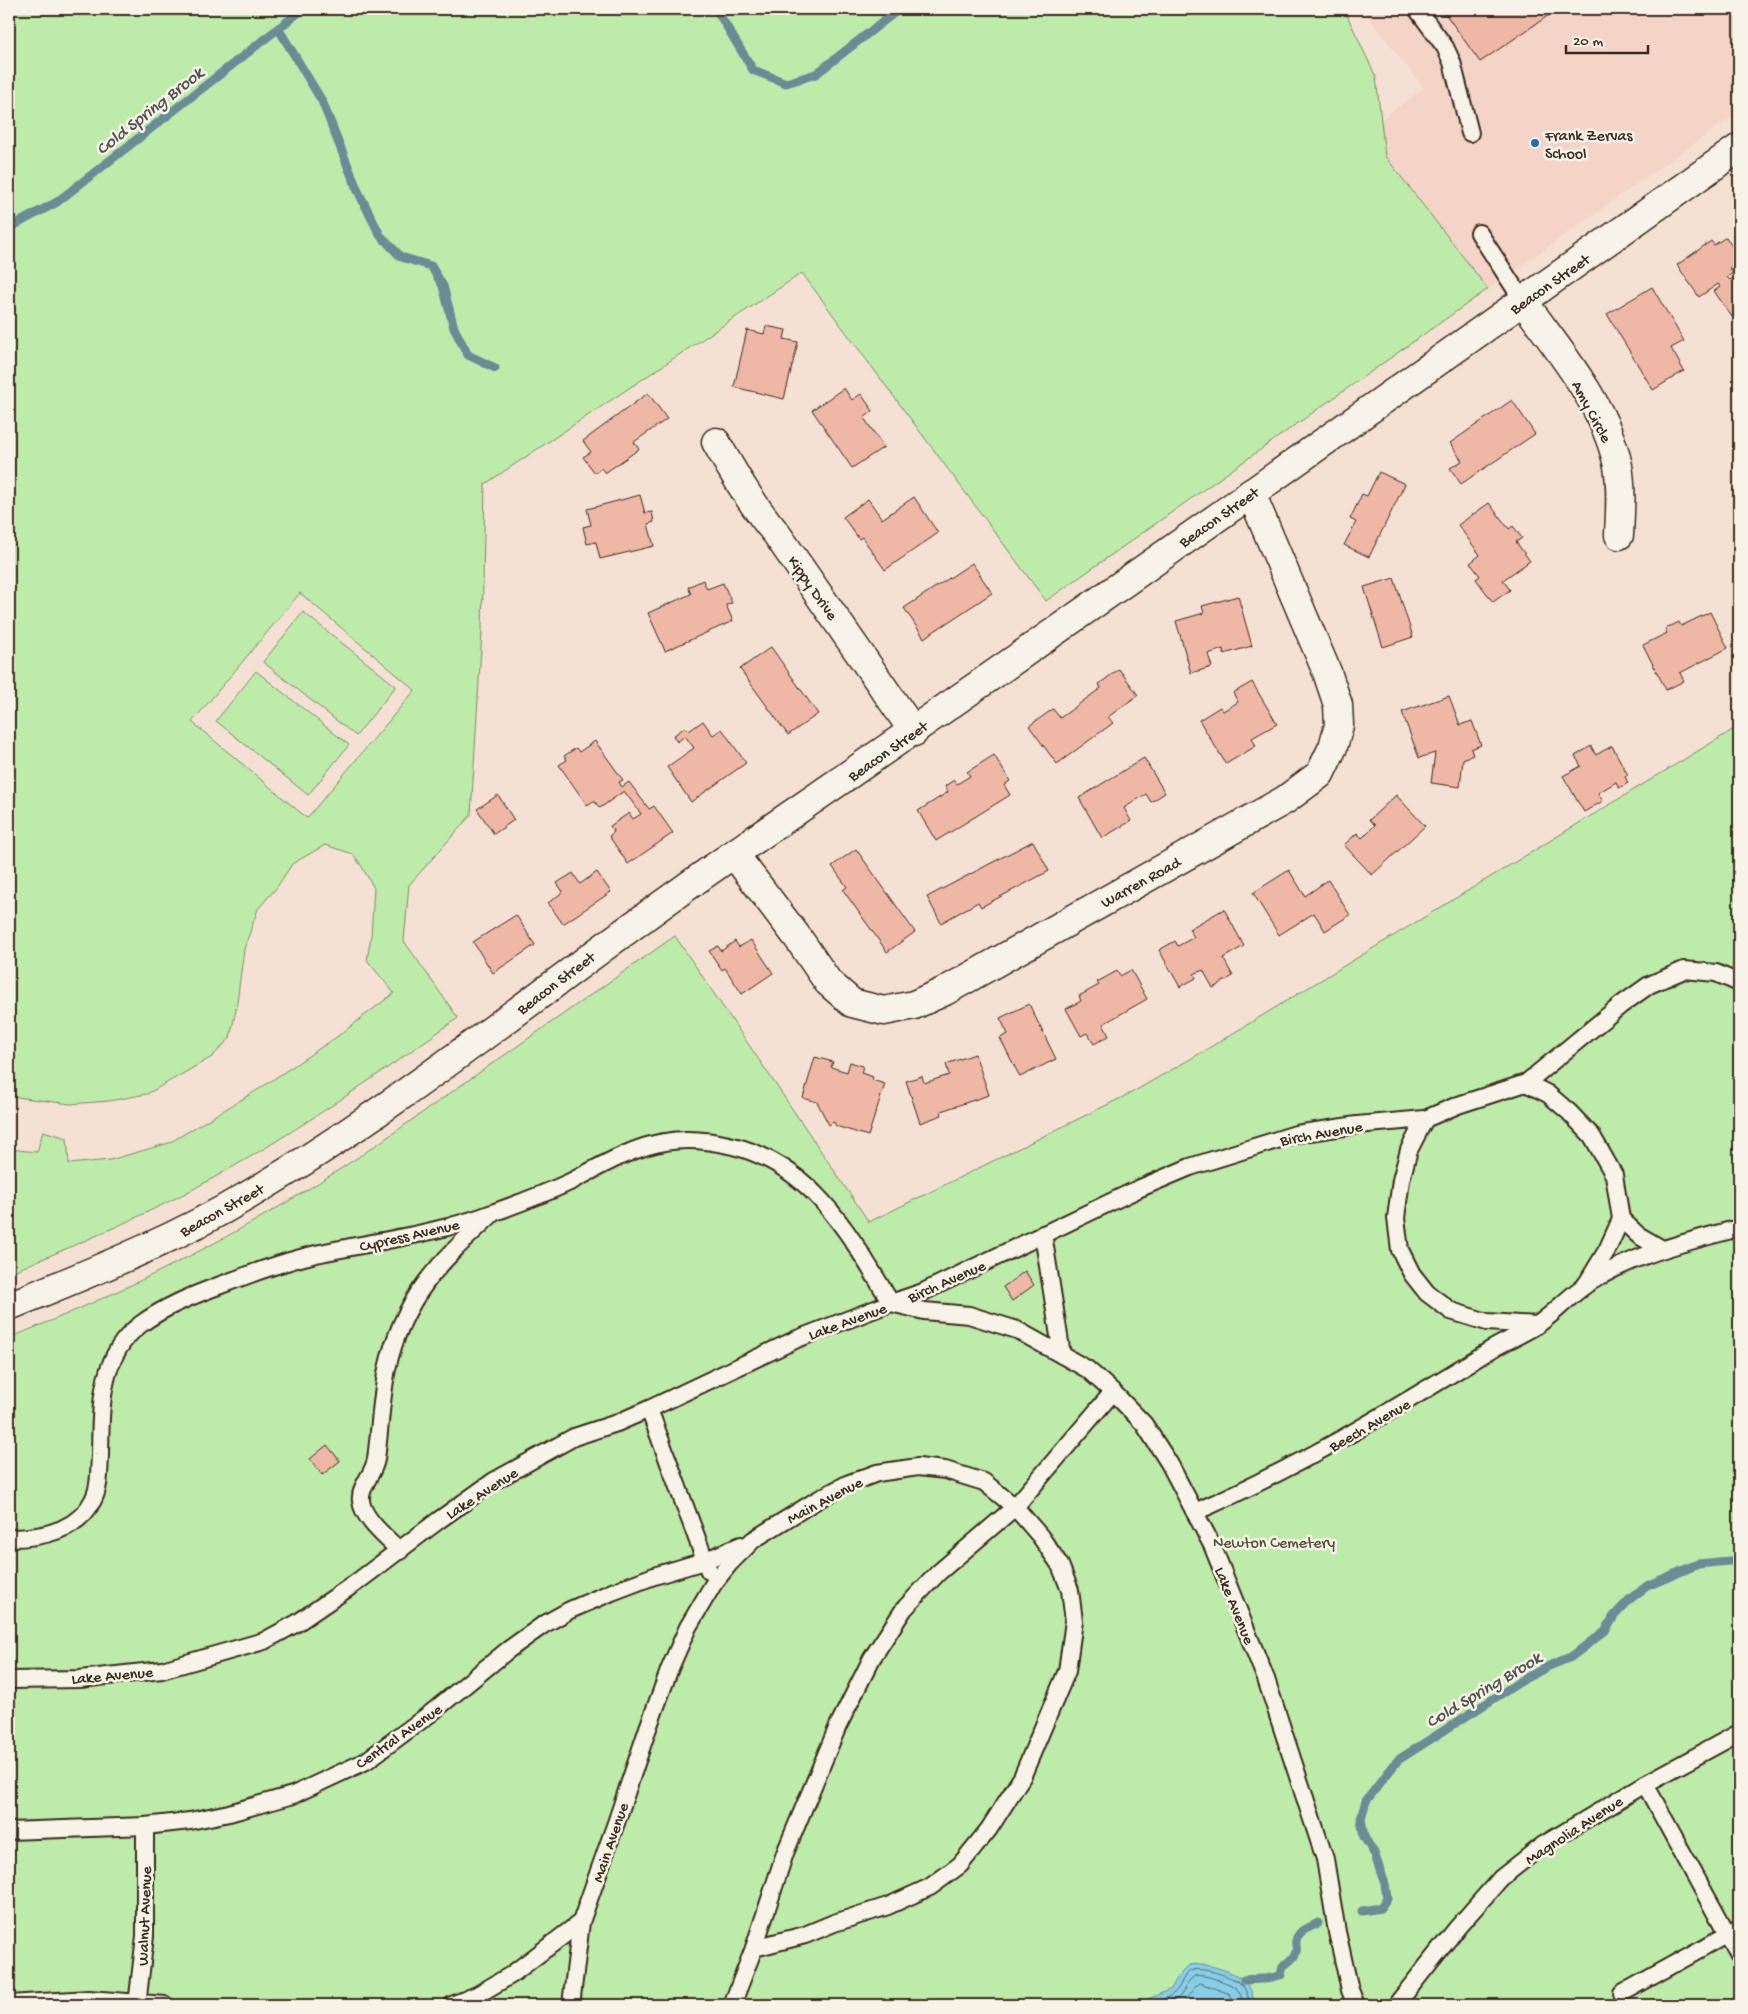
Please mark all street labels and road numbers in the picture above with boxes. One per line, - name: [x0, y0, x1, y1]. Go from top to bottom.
- street label: Beacon Street: [1507, 251, 1596, 321]
- street label: Amy Circle: [1566, 378, 1614, 448]
- street label: Beacon Street: [1176, 484, 1265, 554]
- street label: Kippy Drive: [782, 553, 841, 626]
- street label: Beacon Street: [845, 718, 934, 788]
- street label: Warren Road: [1098, 854, 1186, 914]
- street label: Beacon Street: [513, 948, 601, 1021]
- street label: Birch Avenue: [1278, 1119, 1365, 1152]
- street label: Beacon Street: [176, 1180, 269, 1243]
- street label: Cypress Avenue: [358, 1217, 462, 1258]
- street label: Birch Avenue: [905, 1257, 990, 1309]
- street label: Lake Avenue: [806, 1300, 891, 1346]
- street label: Beech Avenue: [1326, 1396, 1415, 1458]
- street label: Lake Avenue: [443, 1464, 523, 1525]
- street label: Main Avenue: [785, 1474, 867, 1530]
- street label: Lake Avenue: [1209, 1565, 1257, 1649]
- street label: Lake Avenue: [71, 1664, 155, 1691]
- street label: Central Avenue: [353, 1701, 447, 1775]
- street label: Magnolia Avenue: [1522, 1793, 1628, 1871]
- street label: Main Avenue: [590, 1800, 635, 1885]
- street label: Walnut Avenue: [135, 1865, 158, 1966]

